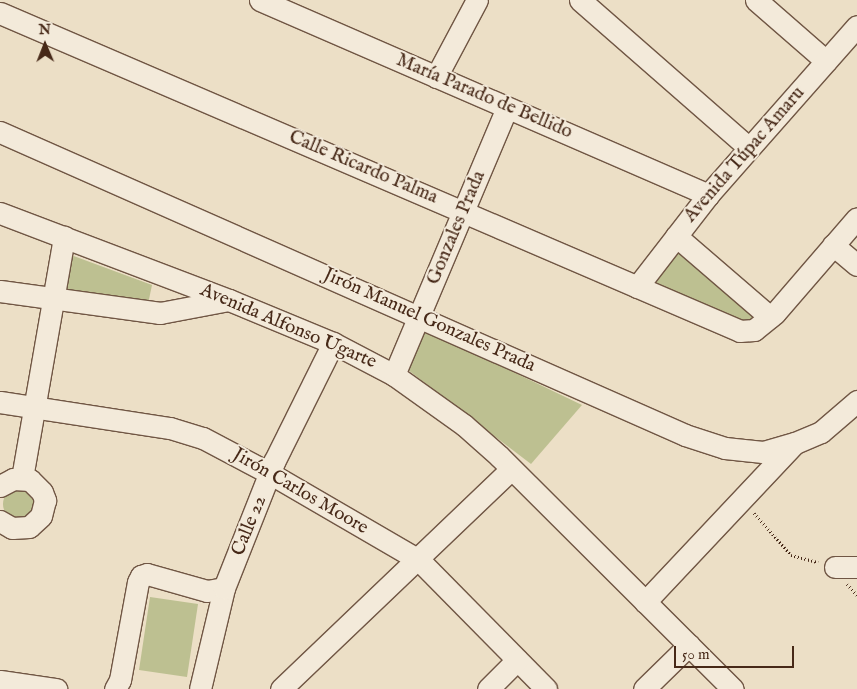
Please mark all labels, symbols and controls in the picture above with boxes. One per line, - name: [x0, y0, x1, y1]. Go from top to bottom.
- north arrow: [20, 20, 70, 70]
- text: N: [39, 21, 51, 39]
- street label: María Parado de Bellido: [392, 50, 576, 144]
- street label: Avenida Túpac Amaru: [680, 82, 810, 228]
- street label: Calle Ricardo Palma: [285, 126, 441, 210]
- street label: Gonzales Prada: [423, 168, 491, 288]
- street label: Jirón Manuel Gonzales Prada: [319, 264, 539, 378]
- street label: Avenida Alfonso Ugarte: [196, 279, 380, 375]
- street label: Jirón Carlos Moore: [228, 444, 372, 540]
- street label: Calle 22: [228, 493, 272, 559]
- scale bar: [677, 636, 797, 668]
- text: 50 m: [682, 645, 710, 664]

